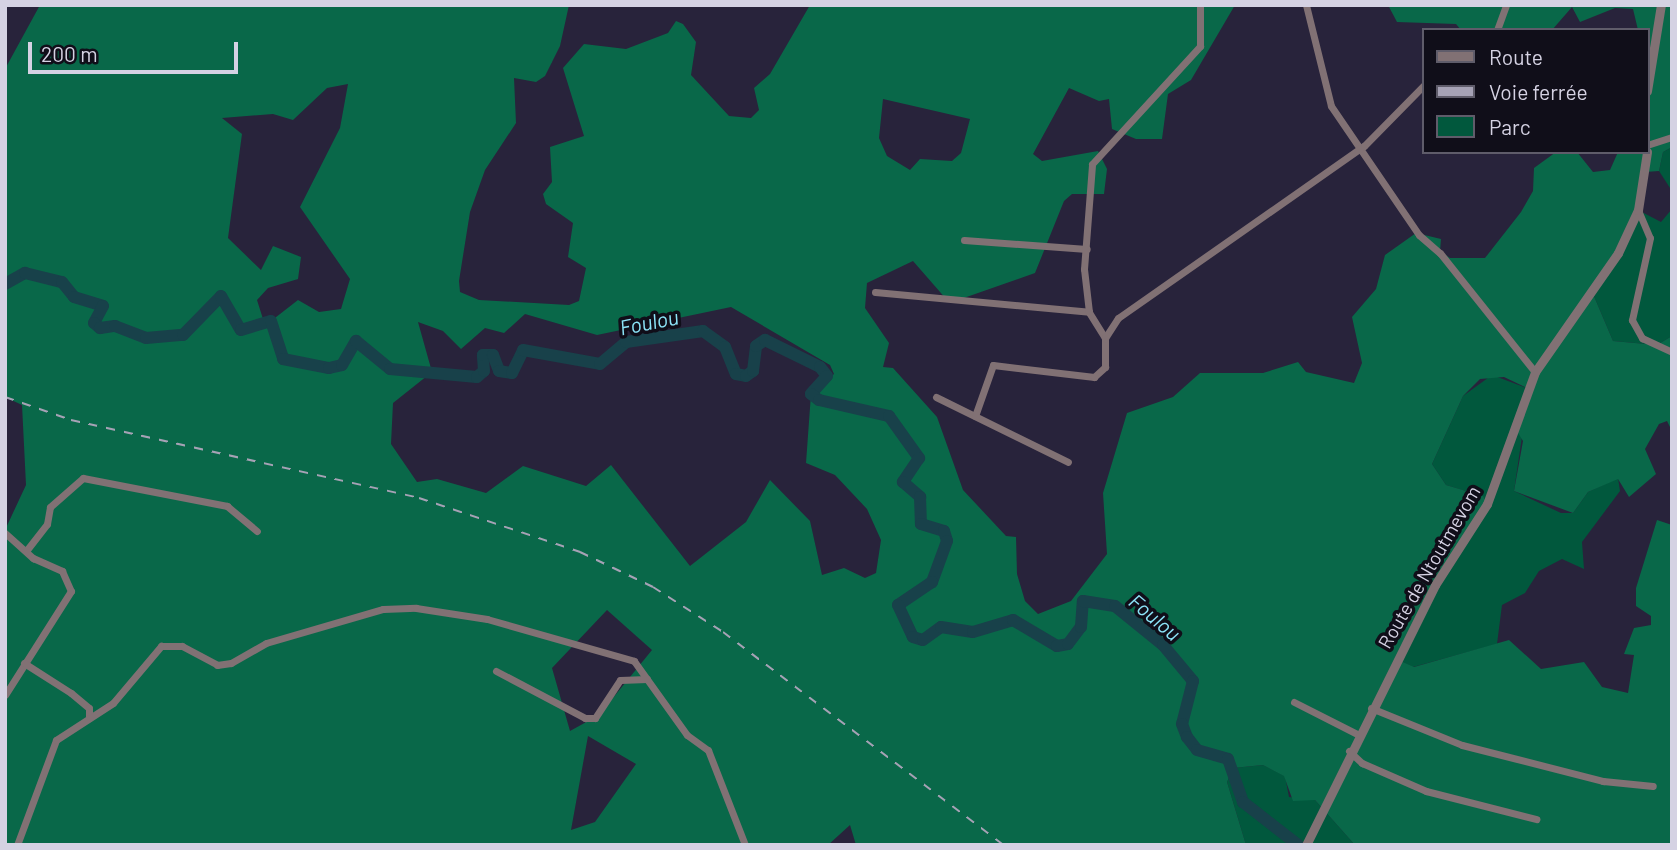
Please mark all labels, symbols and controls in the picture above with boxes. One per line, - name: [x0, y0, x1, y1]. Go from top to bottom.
- scale bar: [32, 28, 242, 72]
- legend: [1422, 28, 1649, 154]
- text: 200 m: [41, 41, 98, 66]
- text: Route: [1489, 44, 1543, 69]
- text: Voie ferrée: [1489, 79, 1588, 104]
- text: Parc: [1489, 114, 1531, 139]
- water label: Foulou: [617, 304, 681, 340]
- street label: Route de Ntoutmevom: [1373, 482, 1485, 652]
- water label: Foulou: [1124, 588, 1186, 646]

